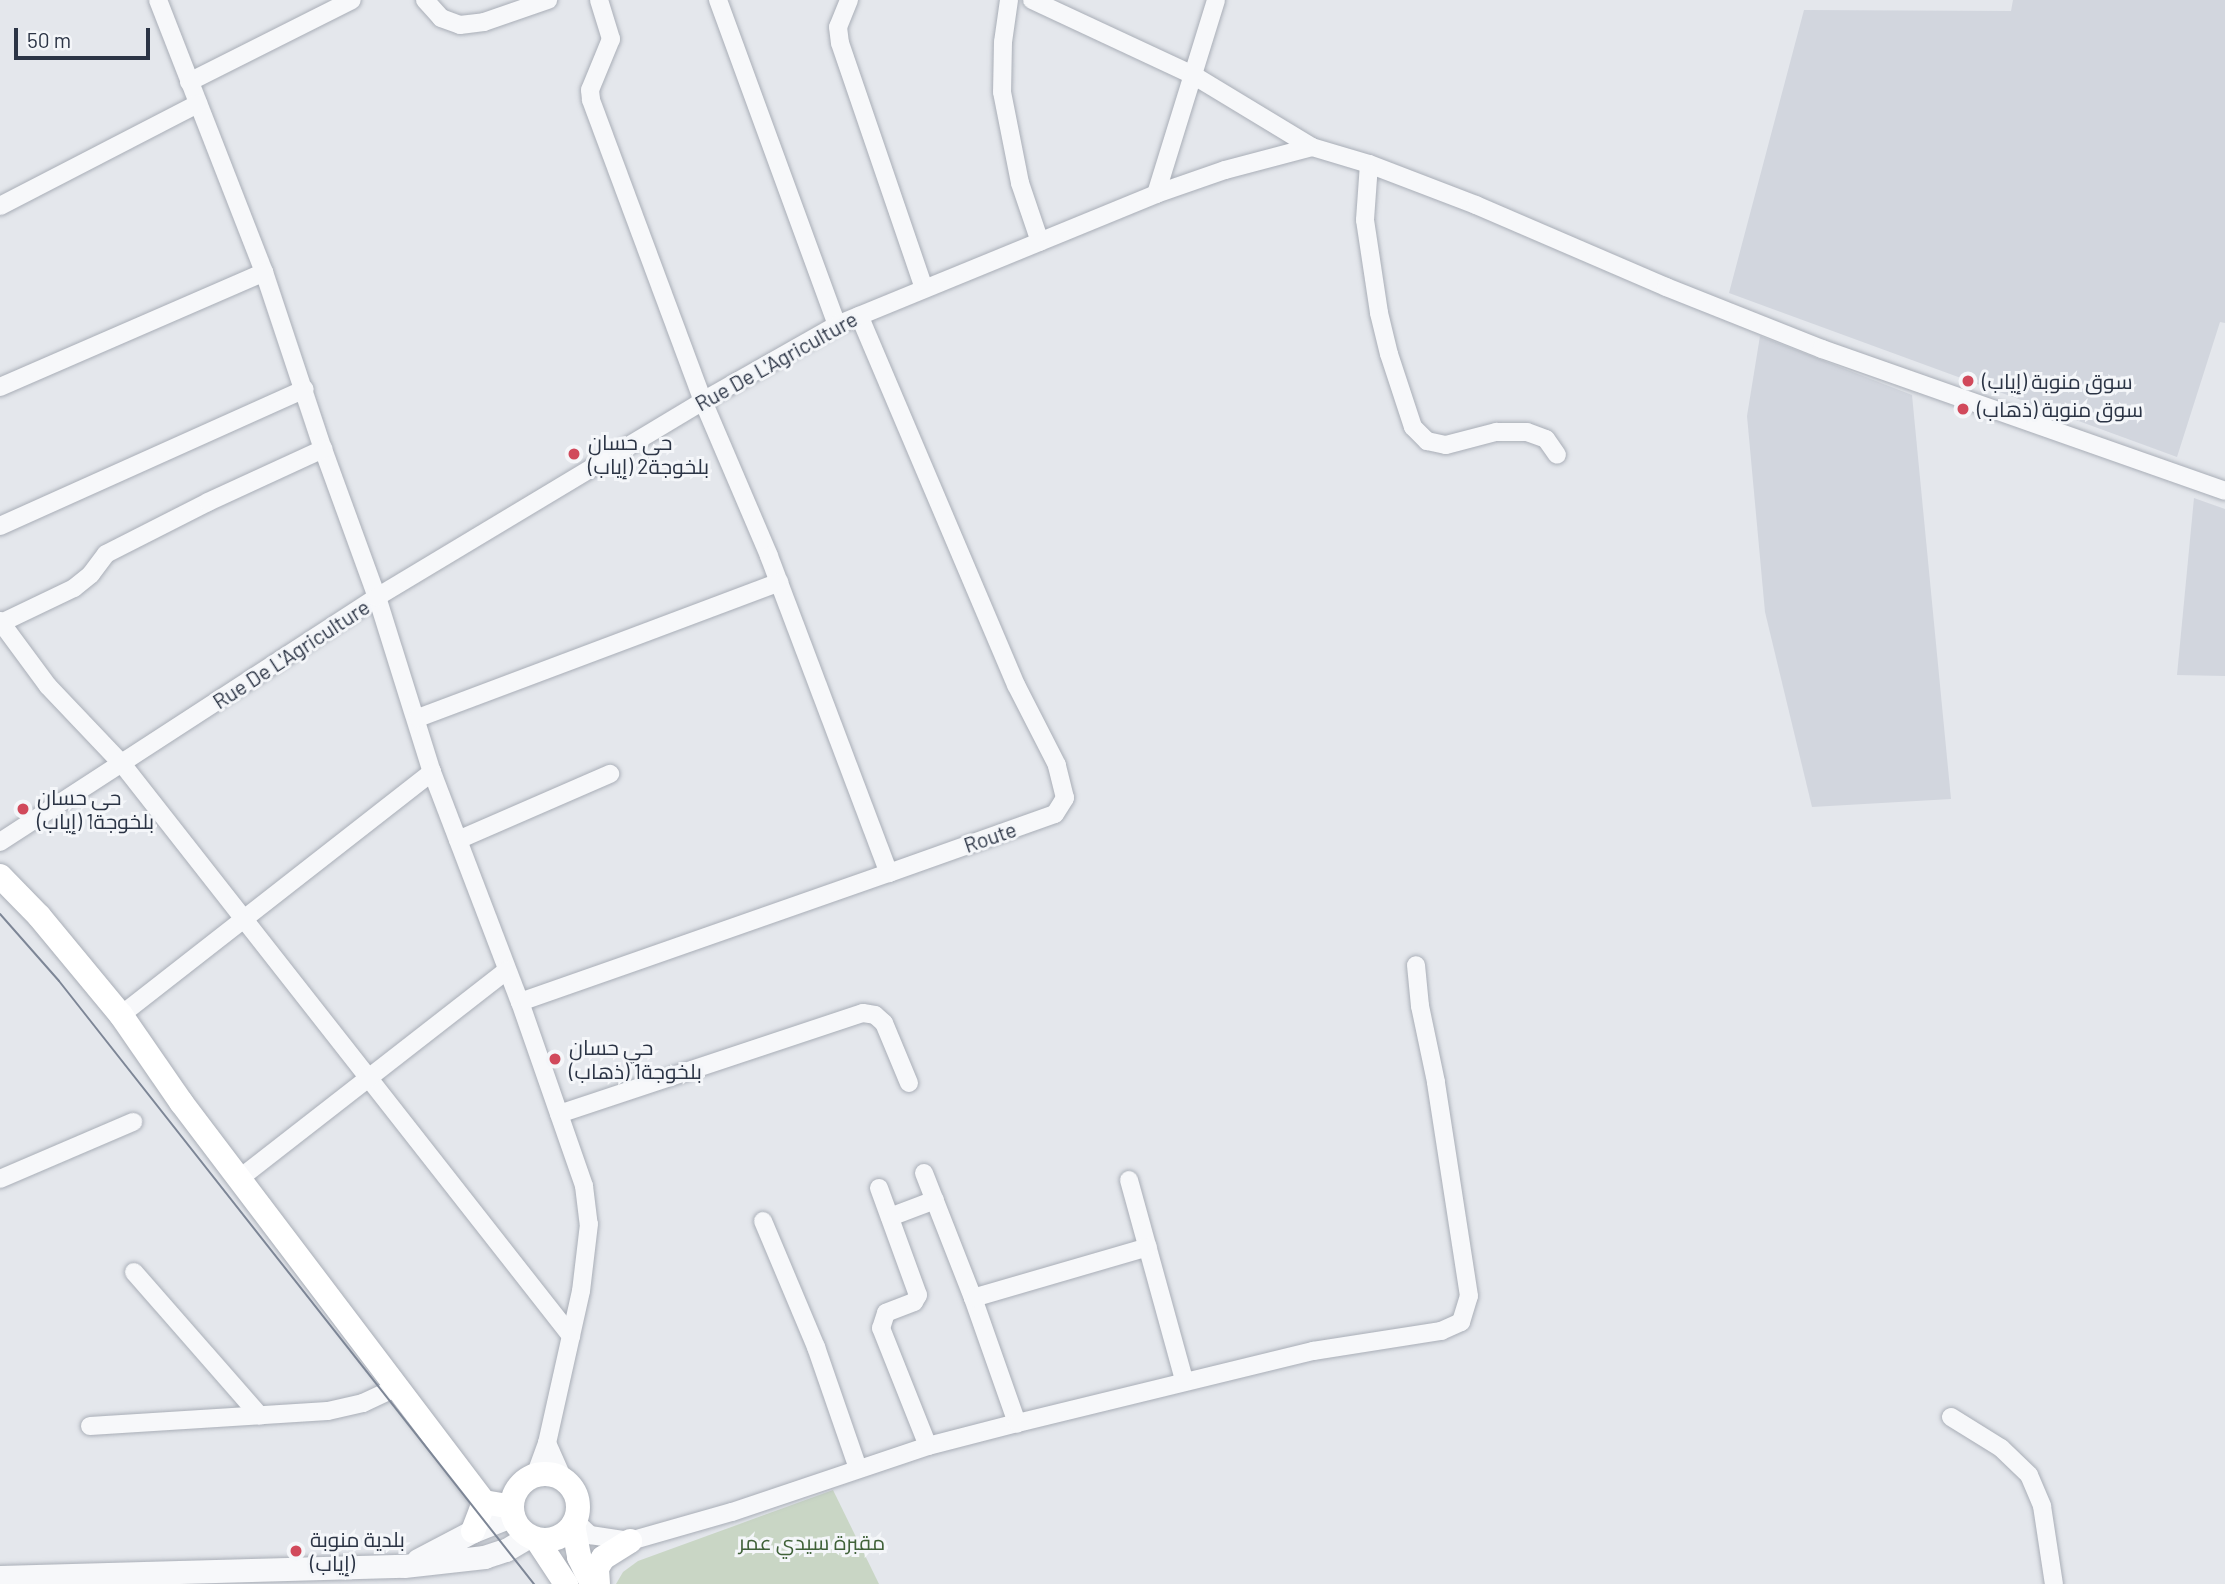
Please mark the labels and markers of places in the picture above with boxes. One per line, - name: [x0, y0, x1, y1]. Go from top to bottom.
- place label: سوق منوبة (إياب): [1982, 368, 2133, 394]
- marker: سوق منوبة (إياب): [1960, 373, 1976, 389]
- place label: سوق منوبة (ذهاب): [1977, 396, 2143, 422]
- marker: سوق منوبة (ذهاب): [1955, 401, 1971, 417]
- place label: حي حسان بلخوجة2 (إياب): [588, 429, 709, 479]
- marker: حي حسان بلخوجة2 (إياب): [566, 446, 582, 462]
- place label: حي حسان بلخوجة1 (إياب): [37, 784, 154, 834]
- marker: حي حسان بلخوجة1 (إياب): [15, 801, 31, 817]
- place label: حي حسان بلخوجة1 (ذهاب): [569, 1034, 702, 1084]
- marker: حي حسان بلخوجة1 (ذهاب): [547, 1051, 563, 1067]
- place label: بلدية منوبة (إياب): [310, 1526, 405, 1576]
- marker: بلدية منوبة (إياب): [288, 1543, 304, 1559]

